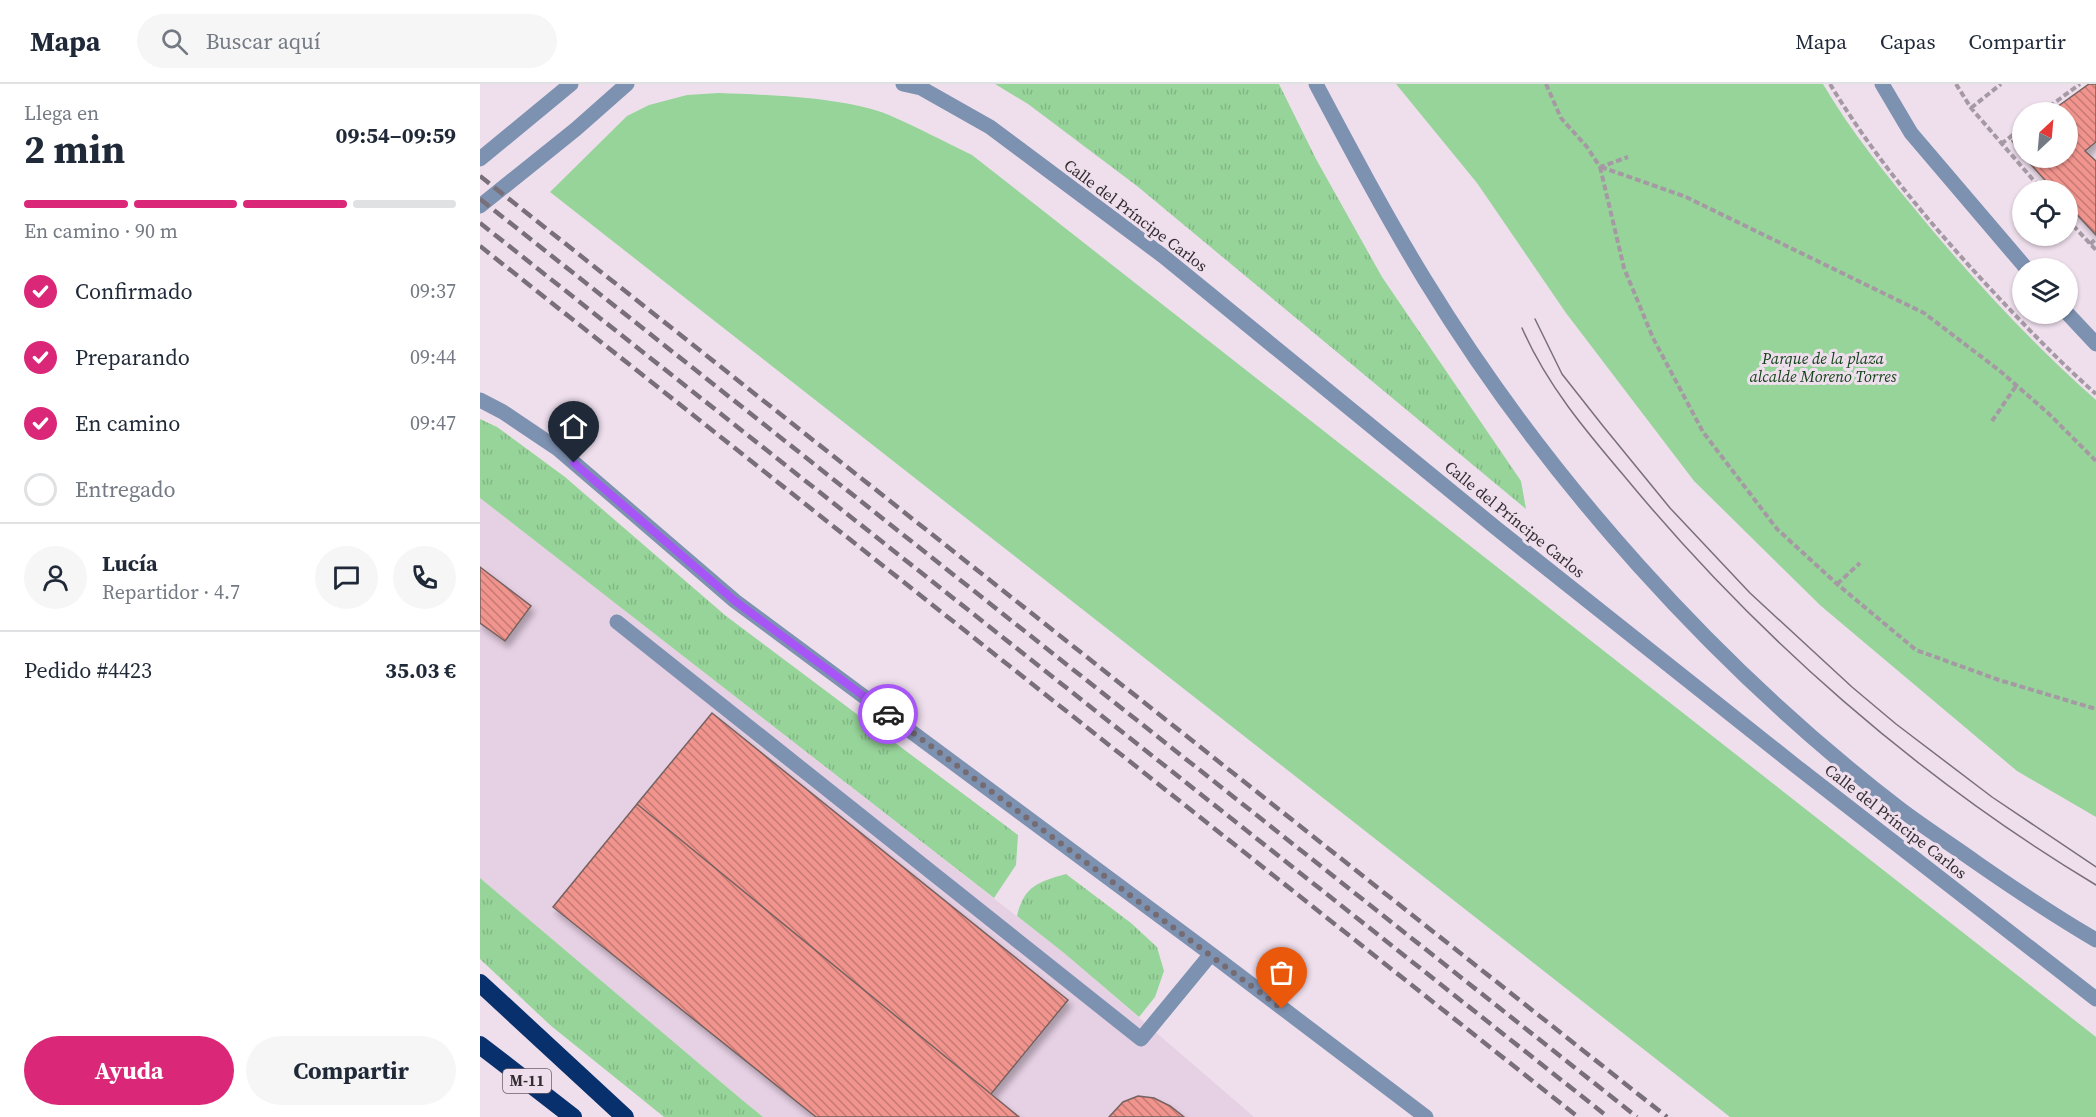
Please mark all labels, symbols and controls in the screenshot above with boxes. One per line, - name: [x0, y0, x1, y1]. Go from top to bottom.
- search box: [137, 14, 557, 68]
- text: Mapa: [30, 22, 101, 60]
- icon: search: [158, 25, 191, 58]
- text: Buscar aquí: [206, 26, 321, 56]
- text: Mapa: [1795, 27, 1847, 56]
- text: Capas: [1880, 27, 1936, 56]
- text: Compartir: [1969, 27, 2066, 56]
- text: Llega en: [24, 99, 99, 127]
- north arrow: [2012, 102, 2078, 168]
- map controls: [2012, 102, 2078, 324]
- text: 09:54–09:59: [336, 120, 456, 150]
- text: 2 min: [24, 123, 125, 176]
- street label: Calle del Príncipe Carlos: [1060, 154, 1212, 276]
- button: locate: [2012, 180, 2078, 246]
- text: En camino · 90 m: [24, 217, 178, 245]
- button: layers: [2012, 258, 2078, 324]
- icon: check: [24, 275, 57, 308]
- text: Confirmado: [75, 276, 193, 306]
- text: 09:37: [410, 277, 456, 305]
- icon: check: [24, 341, 57, 374]
- text: Preparando: [75, 342, 190, 372]
- text: 09:44: [410, 343, 456, 371]
- park label: Parque de la plaza alcalde Moreno Torres: [1750, 347, 1897, 387]
- pin: [548, 401, 599, 463]
- icon: check: [24, 407, 57, 440]
- text: En camino: [75, 408, 180, 438]
- text: 09:47: [410, 409, 456, 437]
- icon: home: [557, 410, 590, 443]
- street label: Calle del Príncipe Carlos: [1440, 456, 1590, 583]
- text: Entregado: [75, 474, 176, 504]
- button: person: [24, 546, 87, 609]
- button: chat: [315, 546, 378, 609]
- button: phone: [393, 546, 456, 609]
- text: Lucía: [102, 548, 158, 578]
- text: Repartidor · 4.7: [102, 578, 240, 606]
- text: Pedido #4423: [24, 655, 152, 685]
- text: 35.03 €: [385, 655, 456, 685]
- courier: [858, 684, 918, 744]
- icon: car: [872, 698, 905, 731]
- street label: Calle del Príncipe Carlos: [1820, 759, 1972, 883]
- pin: [1256, 947, 1307, 1009]
- icon: bag: [1265, 956, 1298, 989]
- button: Ayuda: [24, 1036, 234, 1105]
- button: Compartir: [246, 1036, 456, 1105]
- road number: M-11: [503, 1069, 551, 1093]

